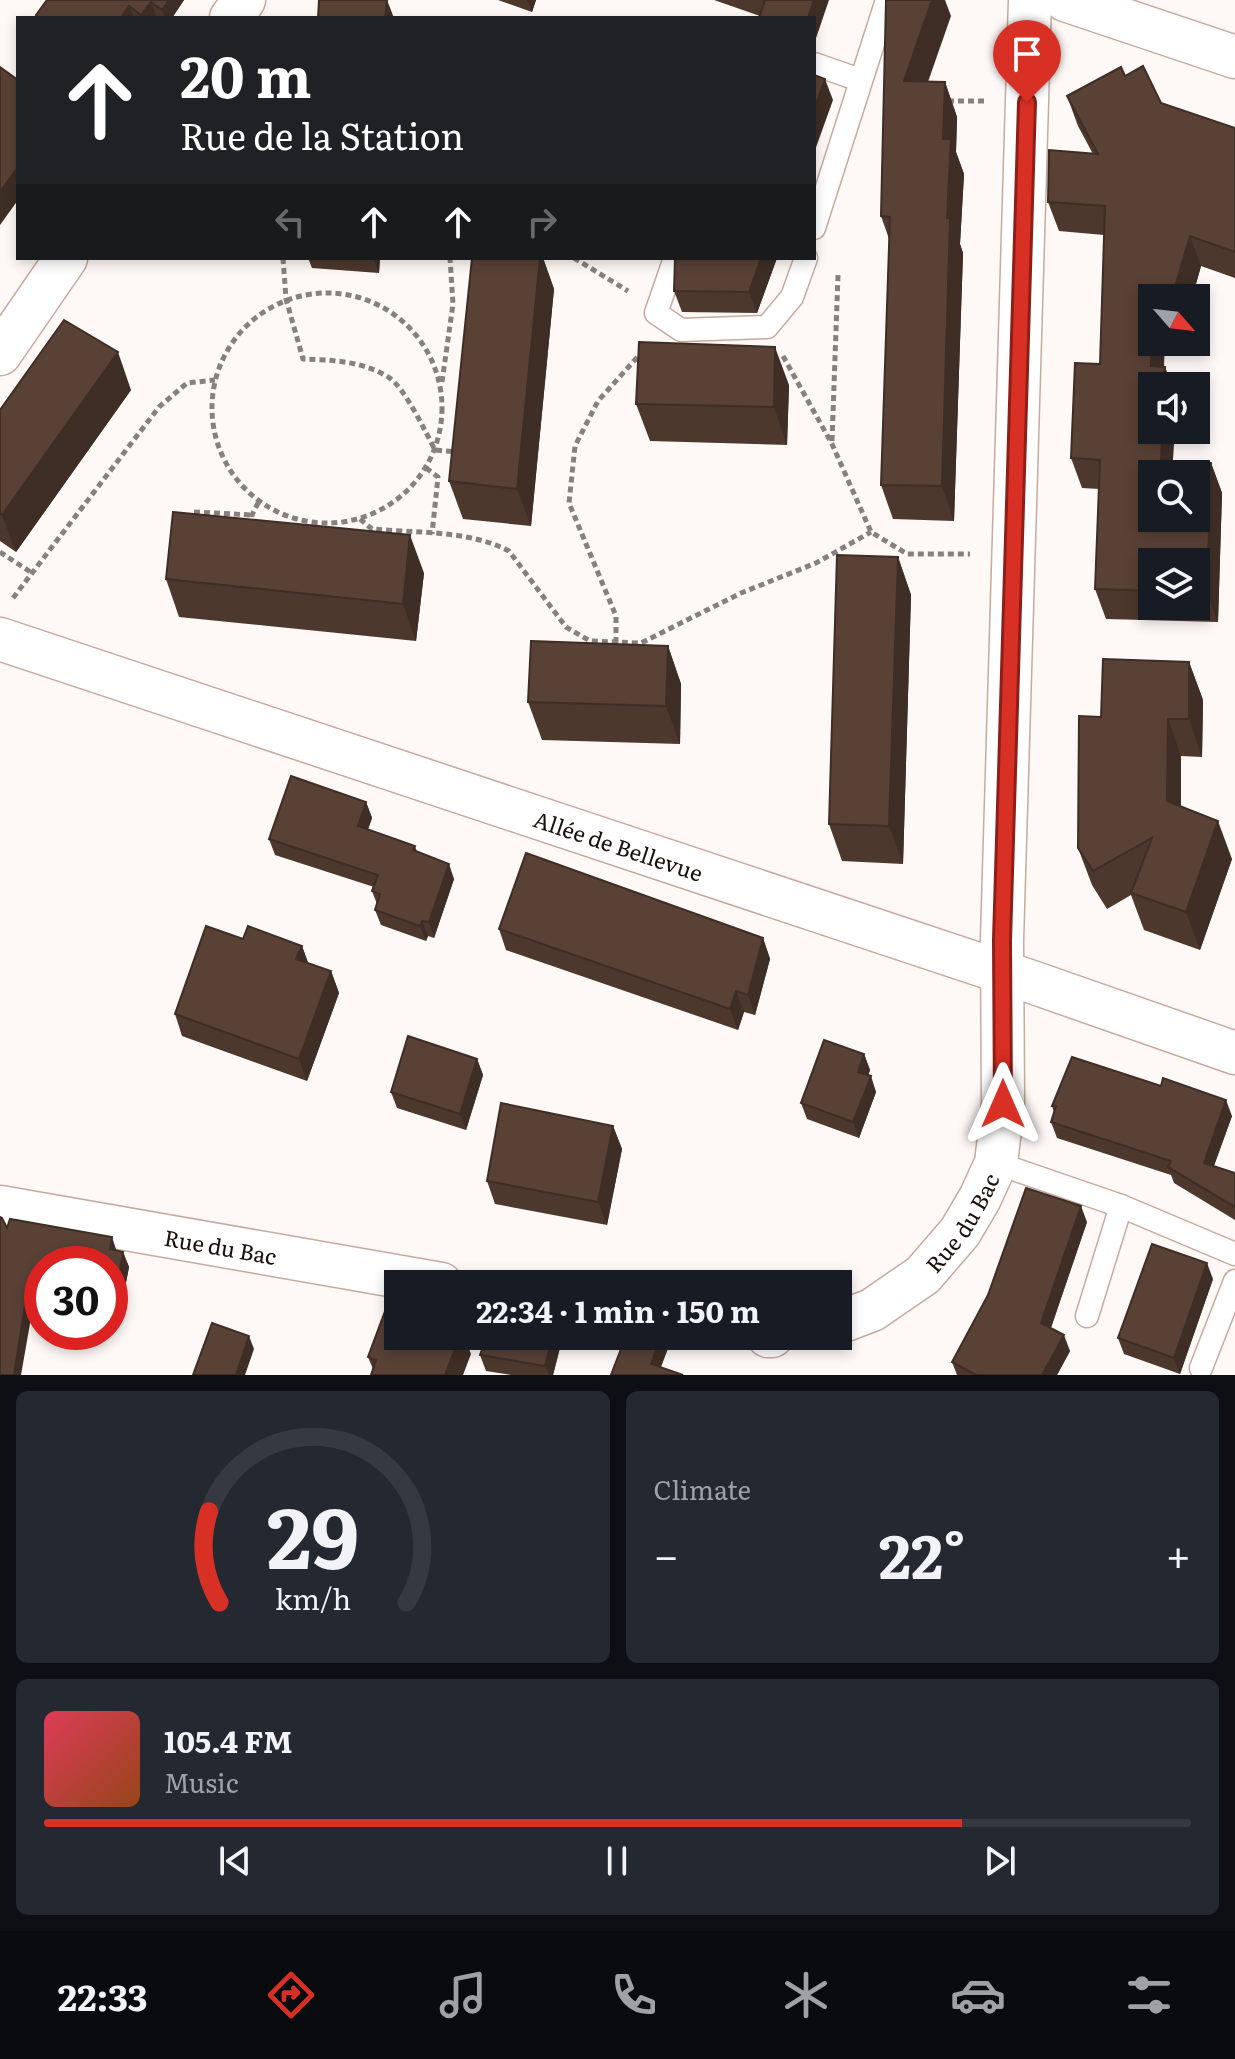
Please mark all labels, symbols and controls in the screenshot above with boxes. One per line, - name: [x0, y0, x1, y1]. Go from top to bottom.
- pin: [993, 20, 1061, 102]
- text: 20 m: [180, 32, 312, 115]
- icon: arrive: [1005, 32, 1049, 76]
- icon: ahead: [48, 48, 152, 152]
- text: Rue de la Station: [180, 108, 464, 161]
- icon: left: [268, 200, 312, 244]
- icon: ahead: [352, 200, 396, 244]
- icon: ahead: [436, 200, 480, 244]
- icon: right: [520, 200, 564, 244]
- north arrow: [1138, 284, 1210, 356]
- map controls: [1138, 284, 1210, 620]
- button: sound: [1138, 372, 1210, 444]
- button: search: [1138, 460, 1210, 532]
- button: layers: [1138, 548, 1210, 620]
- street label: Allée de Bellevue: [530, 801, 708, 888]
- position arrow: [961, 1062, 1045, 1146]
- street label: Rue du Bac: [916, 1167, 1006, 1279]
- street label: Rue du Bac: [162, 1220, 279, 1272]
- speed limit sign: 30: [24, 1246, 128, 1350]
- text: 22:34 · 1 min · 150 m: [476, 1288, 760, 1332]
- text: Climate: [654, 1469, 751, 1508]
- text: 29: [266, 1471, 359, 1595]
- text: 22°: [879, 1508, 966, 1597]
- text: −: [654, 1520, 679, 1586]
- text: +: [1165, 1520, 1191, 1586]
- text: km/h: [275, 1576, 351, 1619]
- text: 105.4 FM: [164, 1718, 293, 1762]
- text: Music: [164, 1762, 239, 1801]
- icon: previous: [213, 1839, 257, 1883]
- icon: pause: [595, 1839, 639, 1883]
- icon: next: [978, 1839, 1022, 1883]
- icon: directions: [263, 1967, 319, 2023]
- icon: music: [435, 1967, 491, 2023]
- icon: phone: [606, 1967, 662, 2023]
- icon: climate: [778, 1967, 834, 2023]
- icon: car: [950, 1967, 1006, 2023]
- icon: filters: [1121, 1967, 1177, 2023]
- text: 22:33: [58, 1969, 148, 2022]

